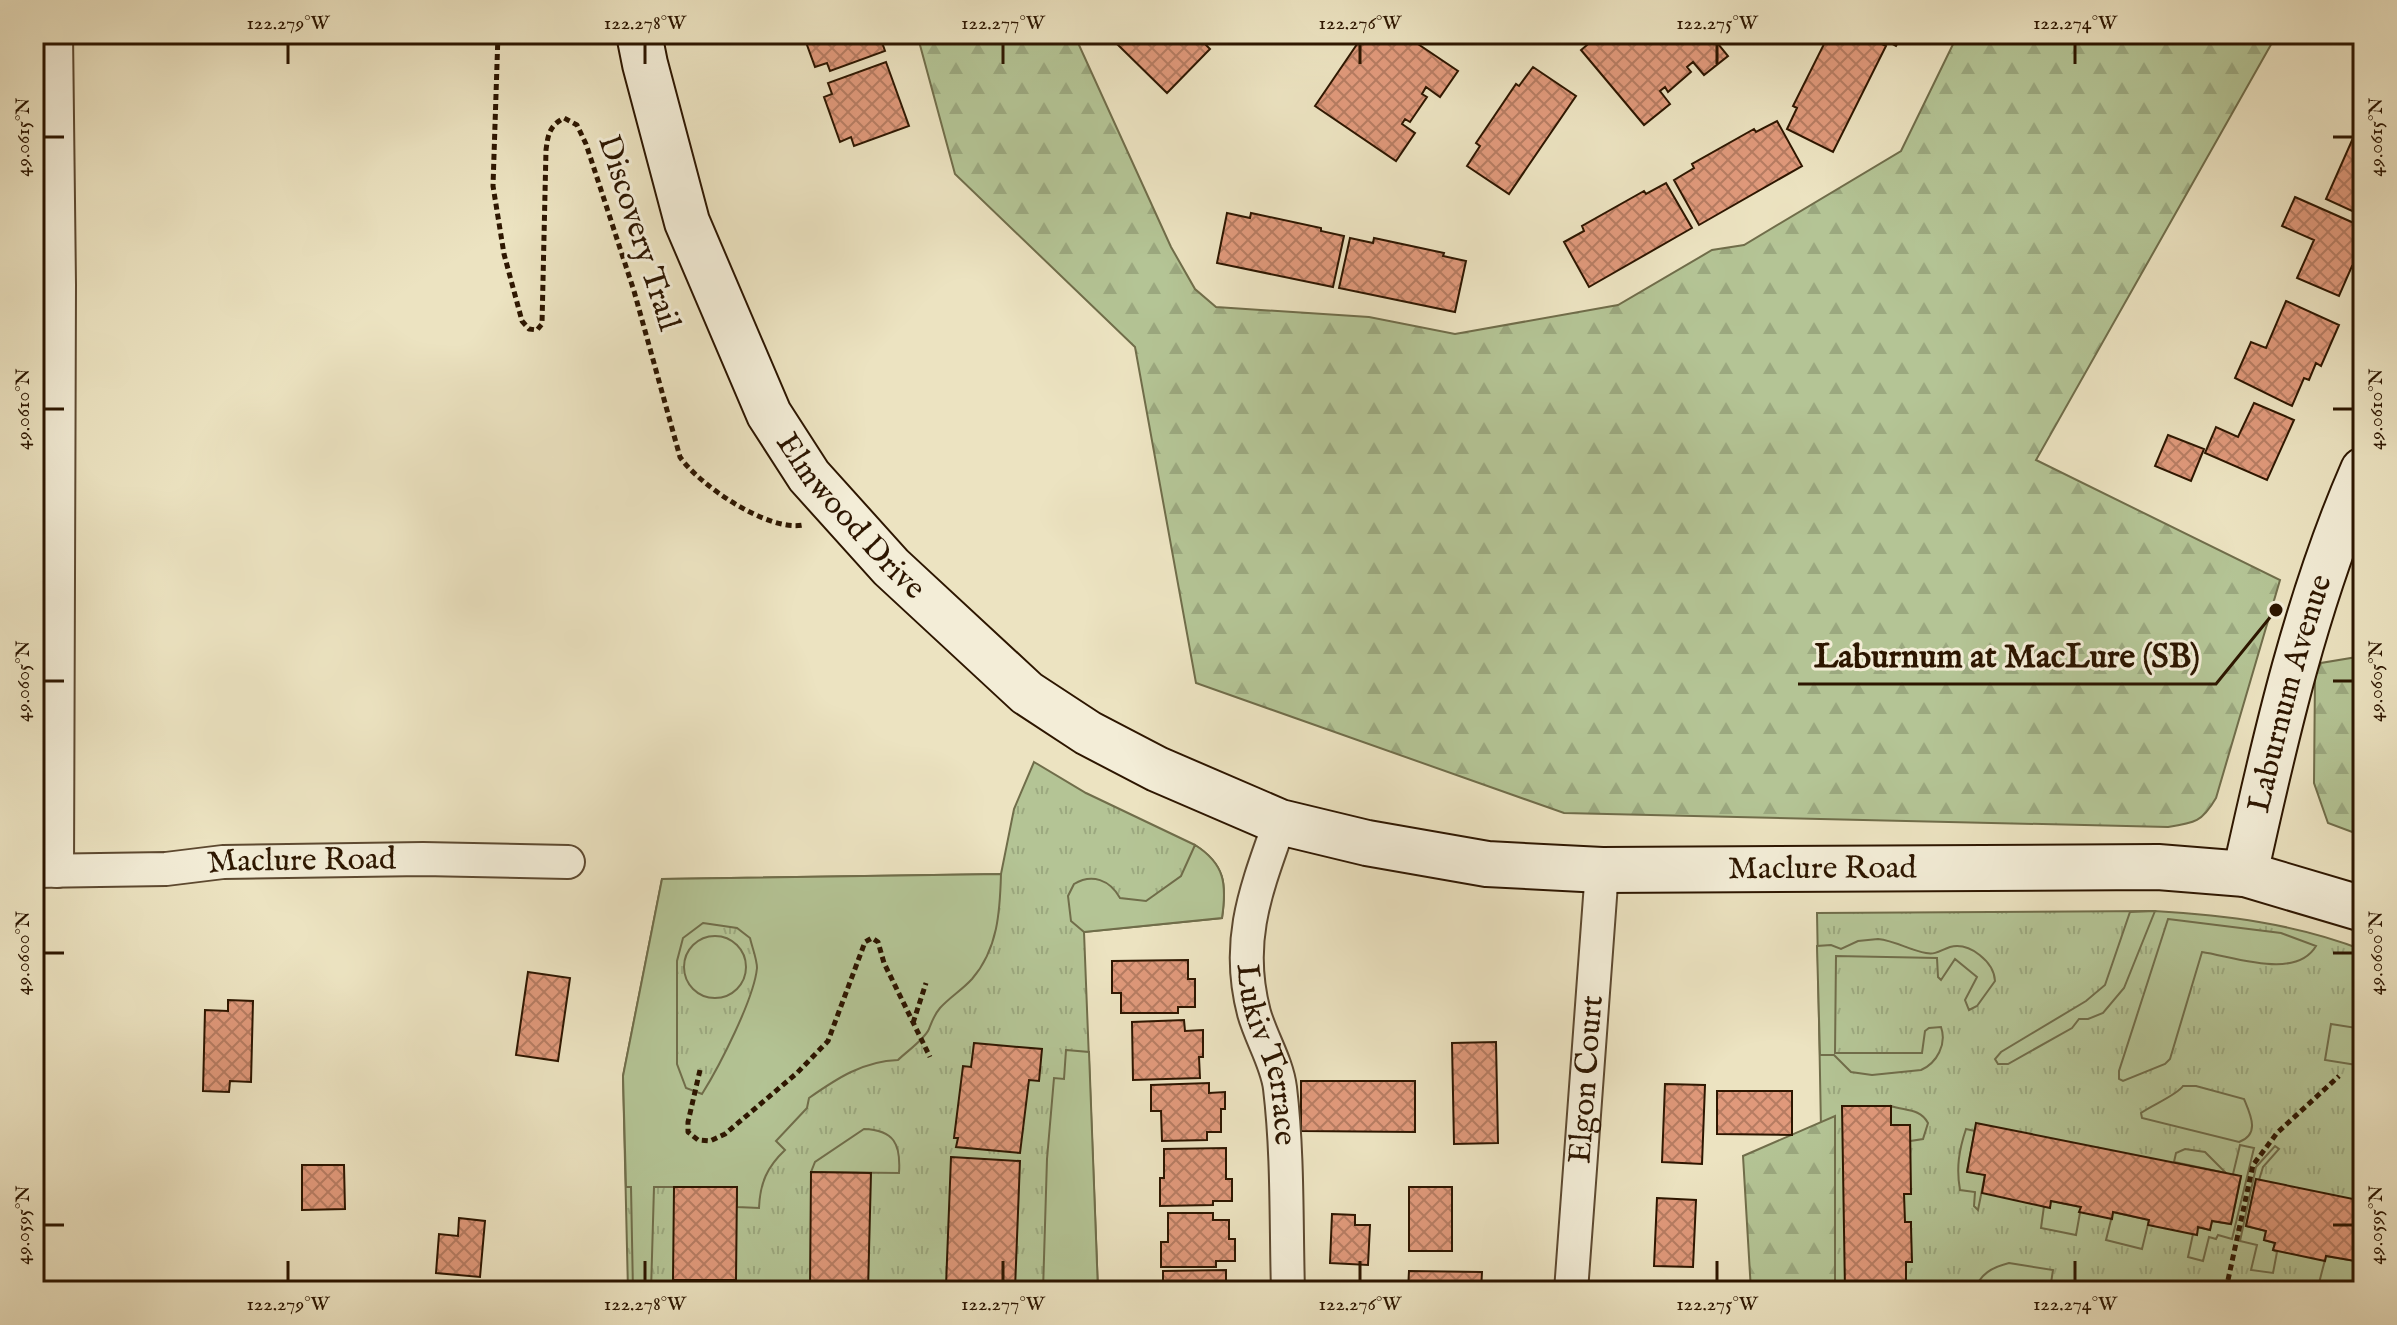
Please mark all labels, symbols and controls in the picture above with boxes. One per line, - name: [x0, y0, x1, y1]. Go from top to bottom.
- text: 122.279°W: [246, 11, 331, 36]
- text: 122.278°W: [604, 11, 687, 36]
- text: 122.277°W: [961, 11, 1046, 36]
- text: 122.276°W: [1319, 11, 1402, 36]
- text: 122.275°W: [1676, 11, 1759, 36]
- text: 122.274°W: [2033, 11, 2118, 36]
- text: 49.0615°N: [11, 97, 36, 177]
- text: 49.0615°N: [2364, 97, 2389, 177]
- street label: Discovery Trail: [587, 130, 689, 336]
- text: 49.0610°N: [11, 368, 36, 450]
- text: 49.0610°N: [2364, 368, 2389, 450]
- street label: Elmwood Drive: [766, 425, 934, 609]
- street label: Laburnum Avenue: [2239, 569, 2342, 817]
- callout: Laburnum at MacLure (SB): [1798, 626, 2216, 684]
- text: Laburnum at MacLure (SB): [1814, 636, 2200, 679]
- text: 49.0605°N: [11, 640, 36, 722]
- text: 49.0605°N: [2364, 640, 2389, 722]
- street label: Maclure Road: [205, 839, 397, 884]
- street label: Maclure Road: [1728, 848, 1918, 890]
- text: 49.0600°N: [11, 911, 36, 995]
- text: 49.0600°N: [2364, 911, 2389, 995]
- street label: Lukiv Terrace: [1226, 962, 1305, 1147]
- street label: Elgon Court: [1560, 994, 1613, 1165]
- text: 49.0595°N: [11, 1185, 36, 1265]
- text: 49.0595°N: [2364, 1185, 2389, 1265]
- text: 122.279°W: [246, 1292, 331, 1317]
- text: 122.278°W: [604, 1292, 687, 1317]
- text: 122.277°W: [961, 1292, 1046, 1317]
- text: 122.276°W: [1319, 1292, 1402, 1317]
- text: 122.275°W: [1676, 1292, 1759, 1317]
- text: 122.274°W: [2033, 1292, 2118, 1317]

